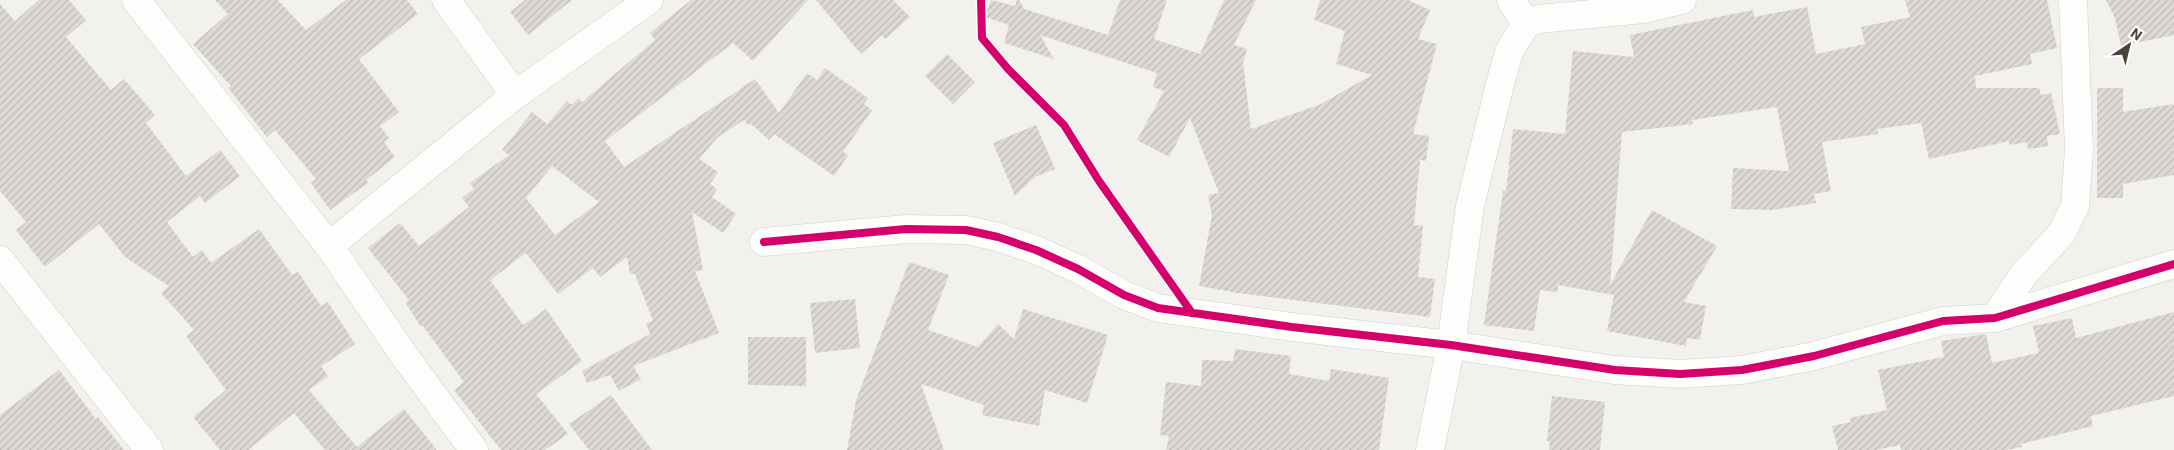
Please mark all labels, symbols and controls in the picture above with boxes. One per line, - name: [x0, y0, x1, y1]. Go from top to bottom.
- north arrow: [2104, 20, 2154, 70]
- text: N: [2128, 25, 2145, 44]

